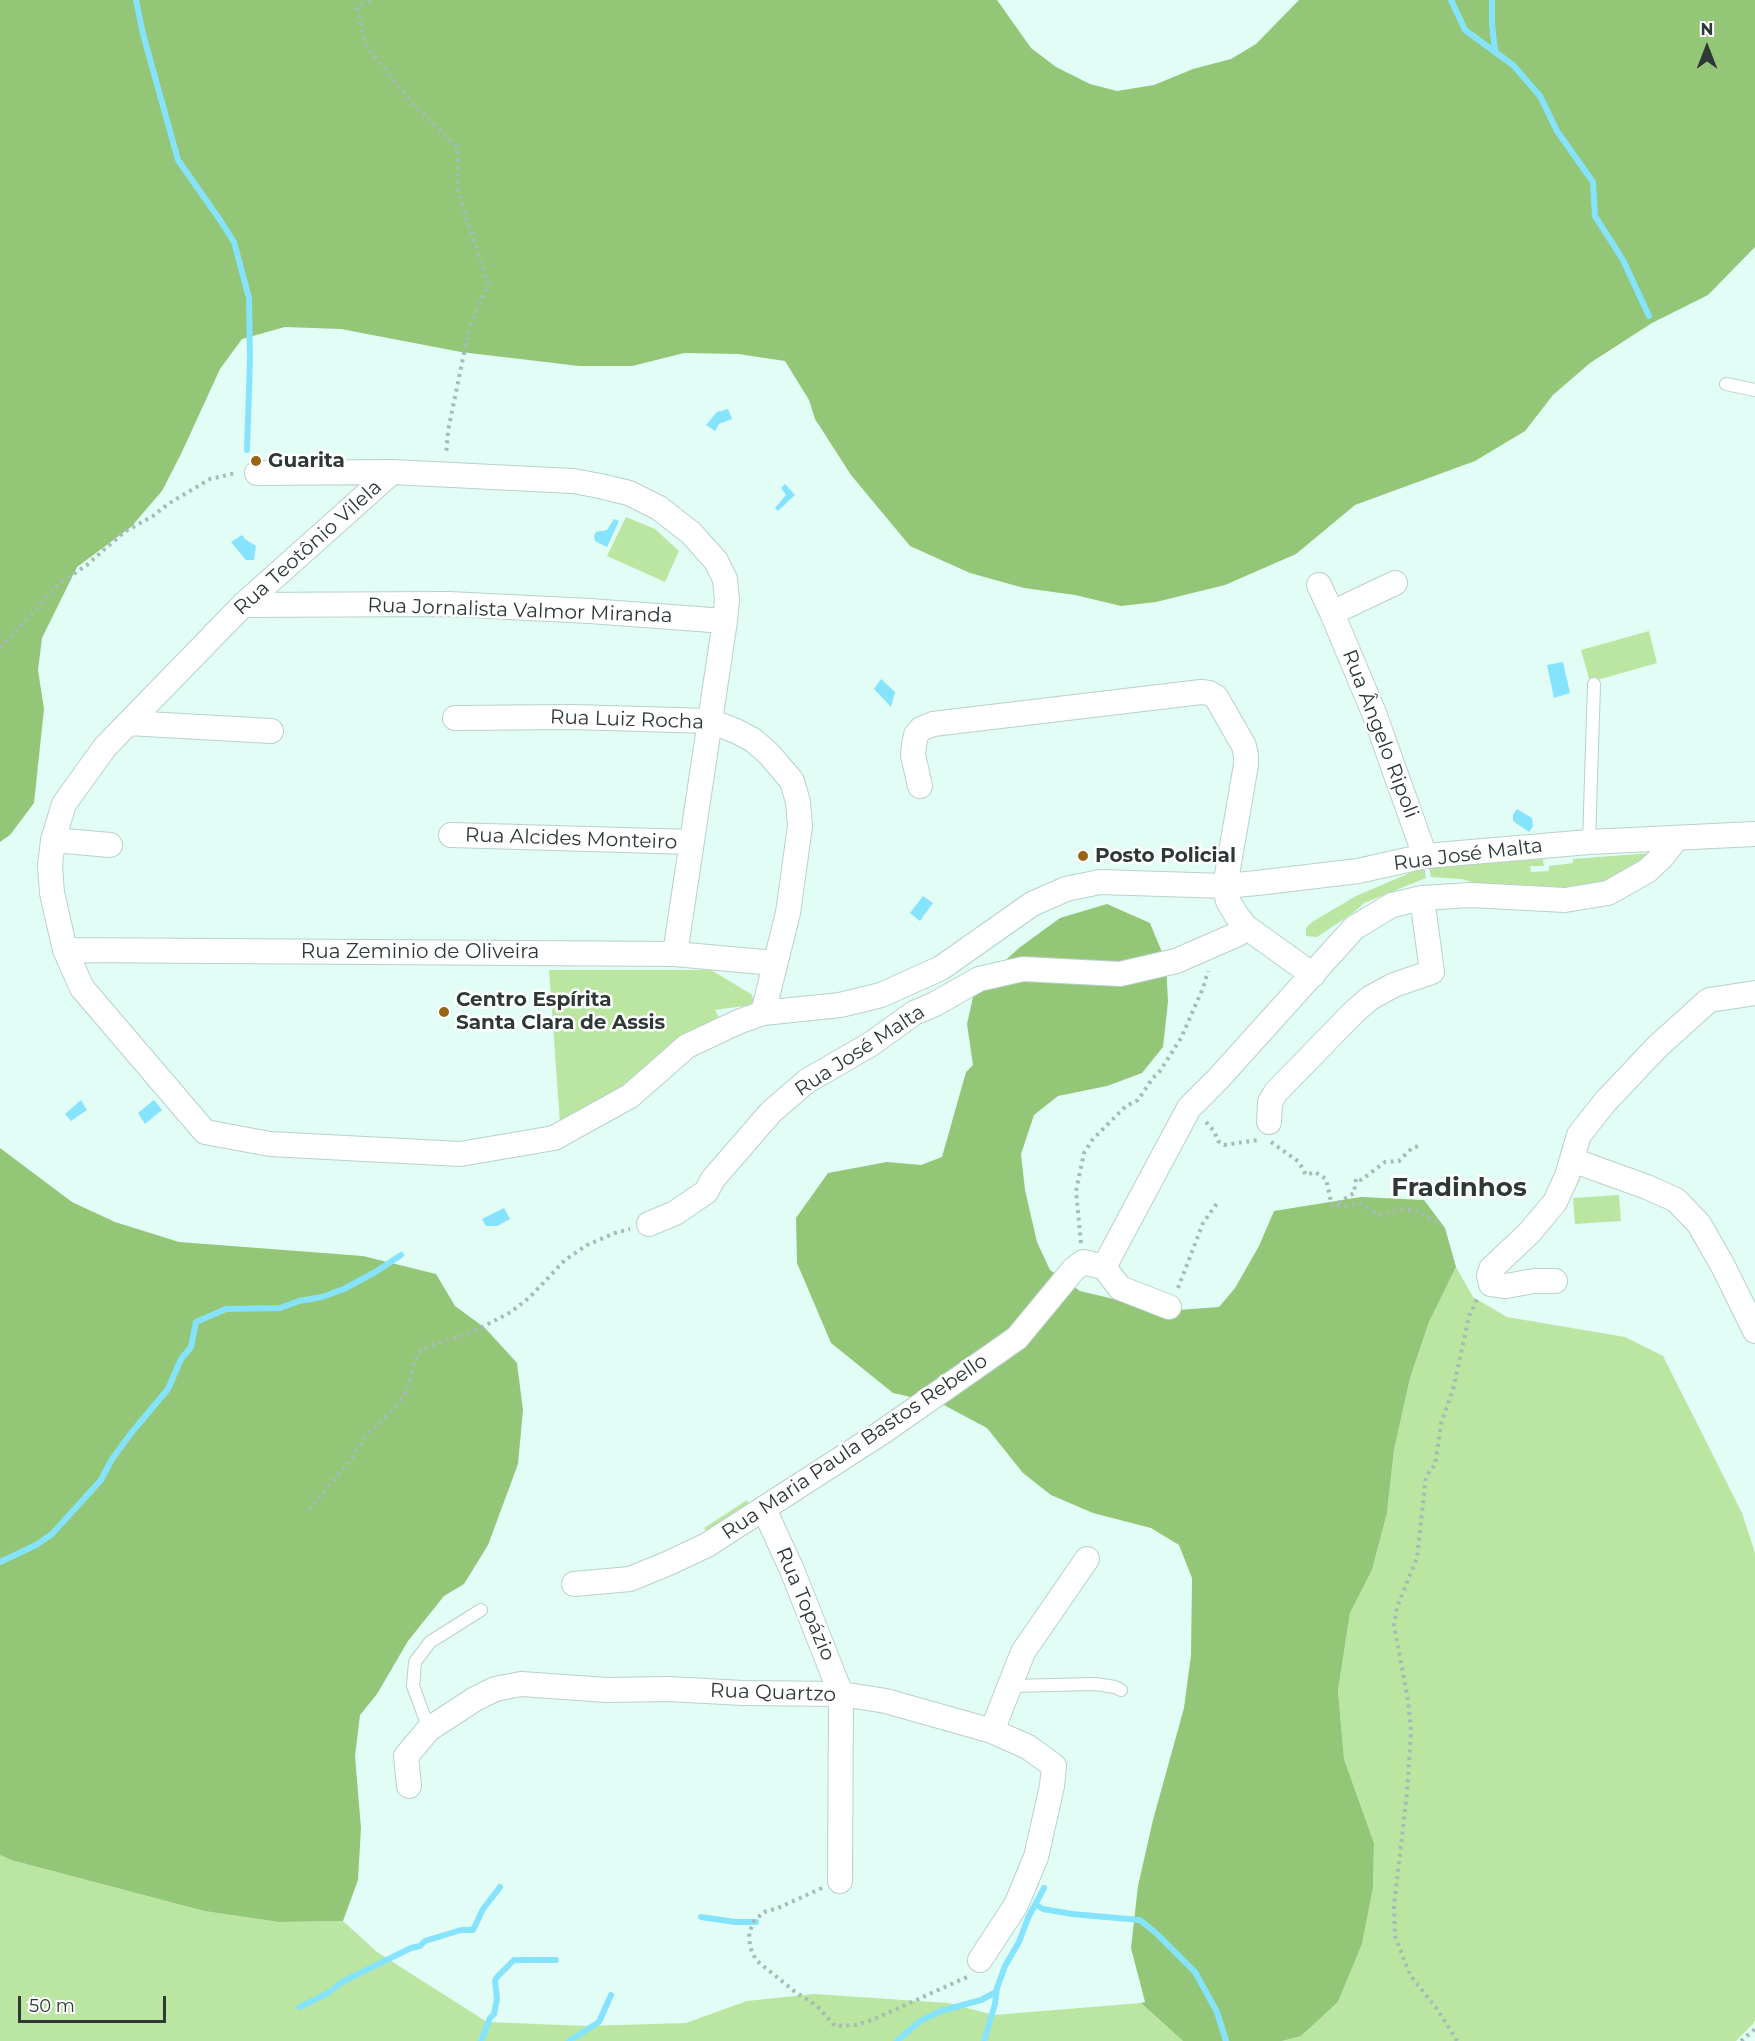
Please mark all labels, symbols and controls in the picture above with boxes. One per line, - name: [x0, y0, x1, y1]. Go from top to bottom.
- north arrow: [1677, 18, 1737, 78]
- text: N: [1701, 20, 1713, 39]
- place label: Guarita: [268, 449, 345, 473]
- marker: Guarita: [249, 454, 263, 468]
- street label: Rua Teotônio Vilela: [229, 475, 387, 621]
- street label: Rua Jornalista Valmor Miranda: [367, 594, 673, 628]
- street label: Rua Ângelo Ripoli: [1337, 646, 1423, 822]
- street label: Rua Luiz Rocha: [549, 705, 705, 735]
- street label: Rua Alcides Monteiro: [464, 823, 678, 855]
- street label: Rua José Malta: [1392, 834, 1544, 876]
- place label: Posto Policial: [1095, 844, 1236, 868]
- marker: Posto Policial: [1076, 849, 1090, 863]
- street label: Rua Zeminio de Oliveira: [301, 940, 539, 964]
- place label: Centro Espírita Santa Clara de Assis: [456, 988, 665, 1035]
- street label: Rua José Malta: [790, 1000, 930, 1102]
- marker: Centro Espírita Santa Clara de Assis: [437, 1005, 451, 1019]
- district label: Fradinhos: [1391, 1172, 1527, 1204]
- street label: Rua Maria Paula Bastos Rebello: [718, 1349, 992, 1545]
- street label: Rua Topázio: [770, 1543, 840, 1665]
- street label: Rua Quartzo: [710, 1679, 836, 1707]
- scale bar: [21, 1984, 170, 2022]
- text: 50 m: [29, 1995, 75, 2017]

